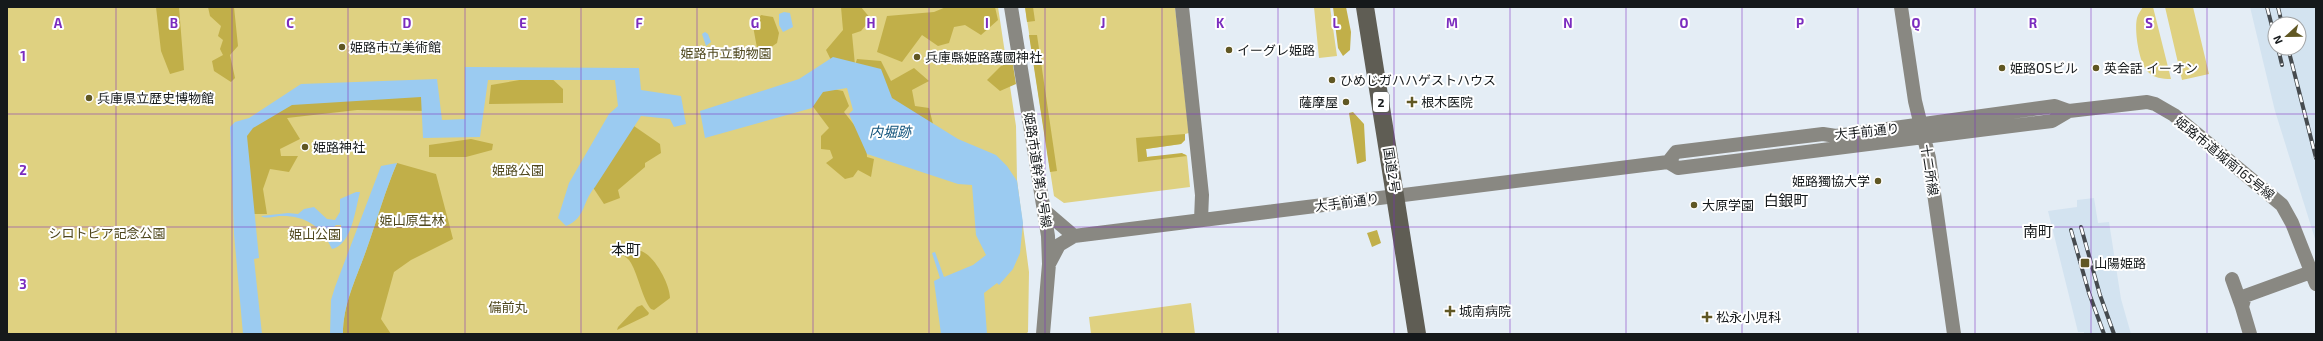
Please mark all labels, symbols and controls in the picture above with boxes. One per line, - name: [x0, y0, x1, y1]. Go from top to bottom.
- text: A: [54, 15, 63, 31]
- text: B: [170, 15, 178, 31]
- text: C: [286, 15, 294, 31]
- text: D: [403, 15, 412, 31]
- text: E: [519, 15, 527, 31]
- text: F: [635, 15, 643, 31]
- text: G: [751, 15, 759, 31]
- text: H: [867, 15, 876, 31]
- text: I: [985, 15, 989, 31]
- text: J: [1101, 15, 1105, 31]
- text: K: [1216, 15, 1225, 31]
- text: L: [1333, 15, 1340, 31]
- text: M: [1446, 15, 1458, 31]
- text: N: [1563, 15, 1573, 31]
- text: O: [1680, 15, 1689, 31]
- text: P: [1796, 15, 1804, 31]
- text: Q: [1912, 15, 1921, 32]
- text: R: [2029, 15, 2038, 31]
- text: S: [2145, 15, 2153, 31]
- north arrow: [2267, 16, 2307, 56]
- text: N: [2270, 34, 2285, 46]
- place label: 姫路市立美術館: [350, 39, 441, 55]
- marker: 姫路市立美術館: [337, 42, 347, 52]
- place label: イーグレ姫路: [1237, 42, 1315, 58]
- park label: 姫路市立動物園: [680, 45, 772, 61]
- marker: イーグレ姫路: [1224, 45, 1234, 55]
- text: 1: [20, 48, 26, 64]
- place label: 兵庫縣姫路護國神社: [925, 49, 1042, 65]
- marker: 兵庫縣姫路護國神社: [912, 52, 922, 62]
- place label: 姫路OSビル: [2010, 60, 2078, 76]
- place label: 英会話 イーオン: [2104, 60, 2198, 76]
- marker: 姫路OSビル: [1997, 63, 2007, 73]
- marker: 英会話 イーオン: [2091, 63, 2101, 73]
- place label: ひめじガハハゲストハウス: [1340, 72, 1496, 88]
- marker: ひめじガハハゲストハウス: [1327, 75, 1337, 85]
- place label: 兵庫県立歴史博物館: [97, 90, 214, 106]
- road number: 2: [1373, 92, 1389, 112]
- marker: 兵庫県立歴史博物館: [84, 93, 94, 103]
- place label: 薩摩屋: [1299, 94, 1338, 110]
- place label: 根木医院: [1421, 94, 1473, 110]
- marker: 根木医院: [1406, 96, 1418, 108]
- marker: 薩摩屋: [1341, 97, 1351, 107]
- street label: 姫路市道幹第５号線: [1021, 111, 1055, 229]
- street label: 姫路市道城南165号線: [2172, 113, 2278, 203]
- street label: 大手前通り: [1834, 120, 1900, 142]
- water label: 内堀跡: [869, 123, 913, 140]
- place label: 姫路神社: [313, 139, 365, 155]
- marker: 姫路神社: [300, 142, 310, 152]
- street label: 十二所線: [1918, 143, 1942, 197]
- street label: 国道2号: [1380, 146, 1404, 194]
- text: 2: [19, 162, 27, 178]
- park label: 姫路公園: [492, 162, 544, 178]
- place label: 姫路獨協大学: [1792, 173, 1870, 189]
- marker: 姫路獨協大学: [1873, 176, 1883, 186]
- street label: 大手前通り: [1314, 190, 1380, 214]
- district label: 白銀町: [1763, 191, 1809, 209]
- place label: 大原学園: [1702, 197, 1754, 213]
- marker: 大原学園: [1689, 200, 1699, 210]
- park label: 姫山原生林: [379, 212, 445, 228]
- district label: 南町: [2023, 222, 2053, 240]
- park label: シロトピア記念公園: [48, 225, 166, 241]
- park label: 姫山公園: [289, 226, 341, 242]
- district label: 本町: [611, 240, 641, 258]
- place label: 山陽姫路: [2094, 255, 2146, 271]
- marker: 山陽姫路: [2079, 257, 2091, 269]
- text: 3: [19, 276, 27, 292]
- park label: 備前丸: [488, 299, 528, 315]
- place label: 城南病院: [1459, 303, 1511, 319]
- marker: 城南病院: [1444, 305, 1456, 317]
- place label: 松永小児科: [1716, 309, 1781, 325]
- marker: 松永小児科: [1701, 311, 1713, 323]

